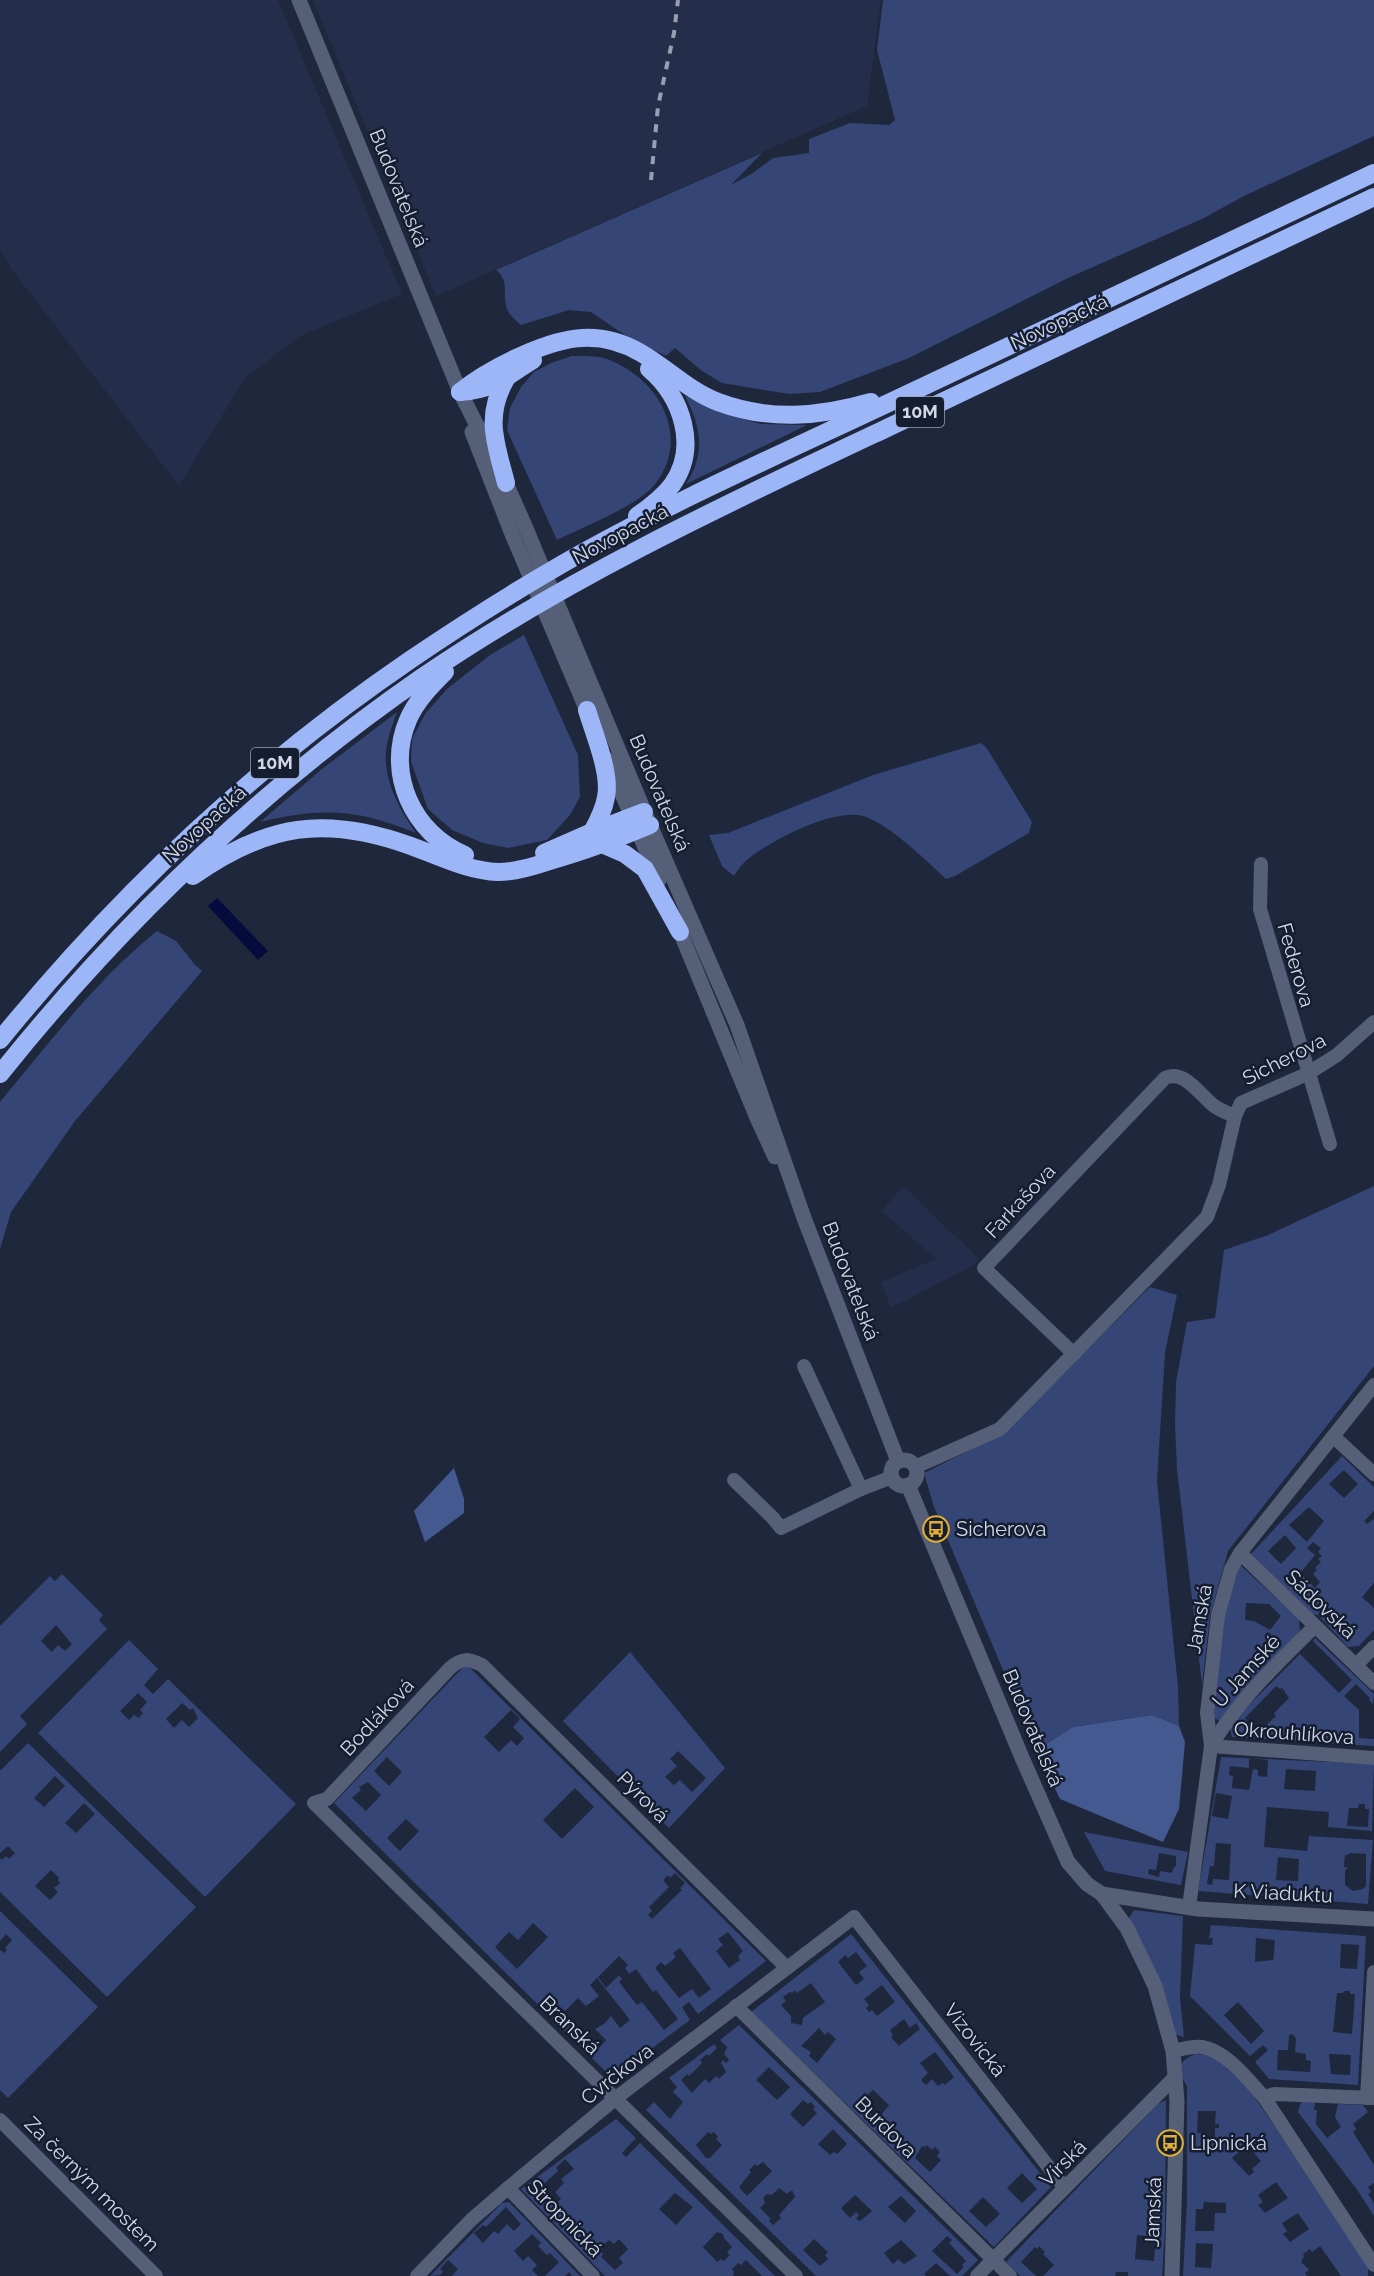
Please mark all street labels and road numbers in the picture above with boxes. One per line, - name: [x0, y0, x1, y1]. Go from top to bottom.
- street label: Budovatelská: [364, 125, 434, 251]
- street label: Novopacká: [1006, 289, 1112, 355]
- road number: 10M: [896, 397, 944, 427]
- street label: Novopacká: [568, 499, 672, 569]
- street label: Budovatelská: [624, 731, 696, 855]
- road number: 10M: [251, 748, 299, 778]
- street label: Novopacká: [157, 780, 251, 868]
- street label: Federova: [1273, 920, 1319, 1010]
- street label: Sicherova: [1238, 1028, 1330, 1090]
- street label: Farkašova: [980, 1159, 1060, 1243]
- street label: Budovatelská: [817, 1218, 885, 1344]
- street label: Sádovská: [1281, 1565, 1361, 1643]
- street label: Jamská: [1181, 1583, 1217, 1655]
- street label: U Jamské: [1207, 1629, 1285, 1712]
- street label: Budovatelská: [997, 1666, 1069, 1790]
- street label: Bodláková: [335, 1673, 419, 1761]
- street label: Okrouhlíkova: [1233, 1717, 1355, 1749]
- street label: Pýrová: [612, 1766, 674, 1828]
- street label: K Viaduktu: [1233, 1878, 1333, 1908]
- street label: Branská: [535, 1991, 605, 2059]
- street label: Vizovická: [939, 1999, 1011, 2081]
- street label: Cvrčkova: [576, 2038, 658, 2110]
- street label: Burdova: [850, 2091, 922, 2163]
- street label: Za černým mostem: [20, 2112, 164, 2256]
- street label: Vírská: [1035, 2135, 1091, 2191]
- street label: Stropnická: [522, 2174, 608, 2262]
- street label: Jamská: [1140, 2177, 1166, 2247]

